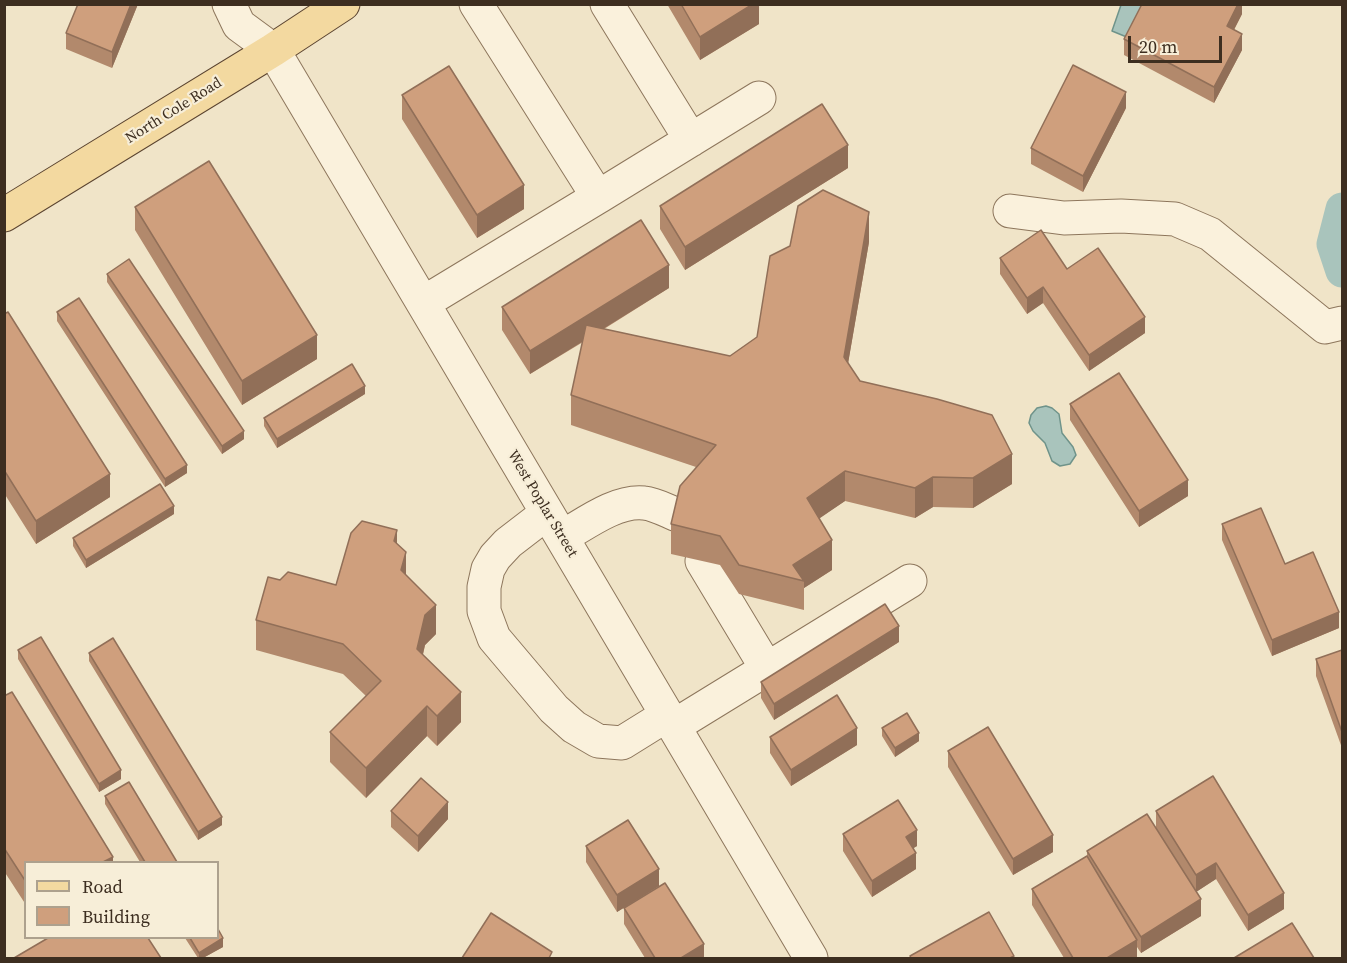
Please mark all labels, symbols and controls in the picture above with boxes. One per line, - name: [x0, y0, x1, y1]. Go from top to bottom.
- scale bar: [1131, 24, 1226, 62]
- text: 20 m: [1139, 34, 1177, 59]
- street label: North Cole Road: [122, 74, 226, 148]
- street label: West Poplar Street: [503, 447, 581, 561]
- legend: [24, 861, 219, 939]
- text: Road: [82, 874, 123, 899]
- text: Building: [82, 904, 150, 929]

